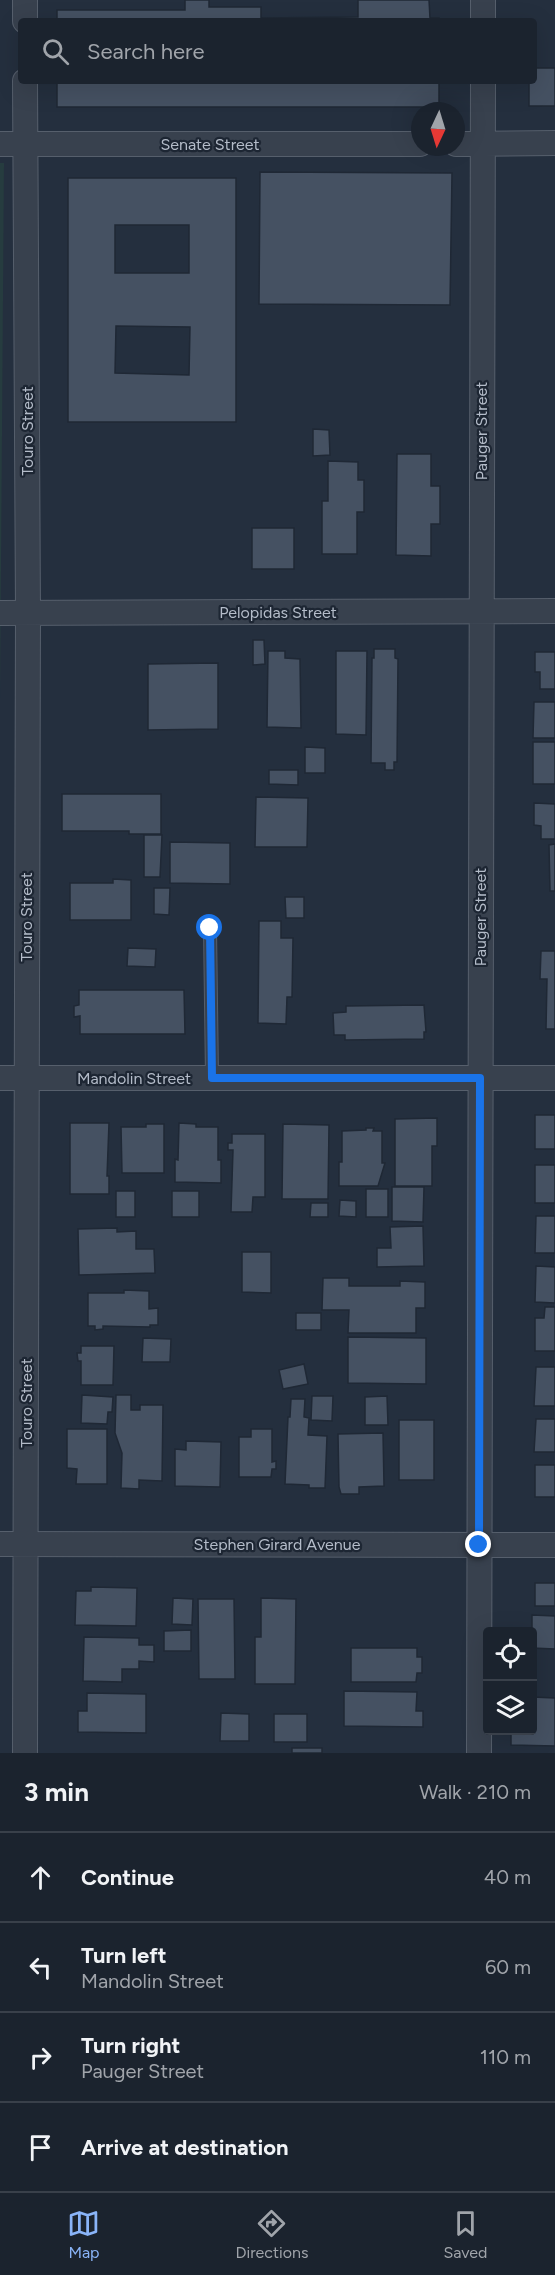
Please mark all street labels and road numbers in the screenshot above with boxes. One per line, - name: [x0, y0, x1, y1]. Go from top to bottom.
- street label: Senate Street: [160, 135, 260, 154]
- street label: Pauger Street: [472, 382, 491, 480]
- street label: Touro Street: [18, 386, 37, 476]
- street label: Pelopidas Street: [219, 603, 337, 622]
- street label: Pauger Street: [471, 868, 490, 966]
- street label: Touro Street: [17, 872, 36, 962]
- street label: Mandolin Street: [77, 1069, 191, 1088]
- street label: Touro Street: [17, 1358, 36, 1448]
- street label: Stephen Girard Avenue: [194, 1535, 361, 1554]

